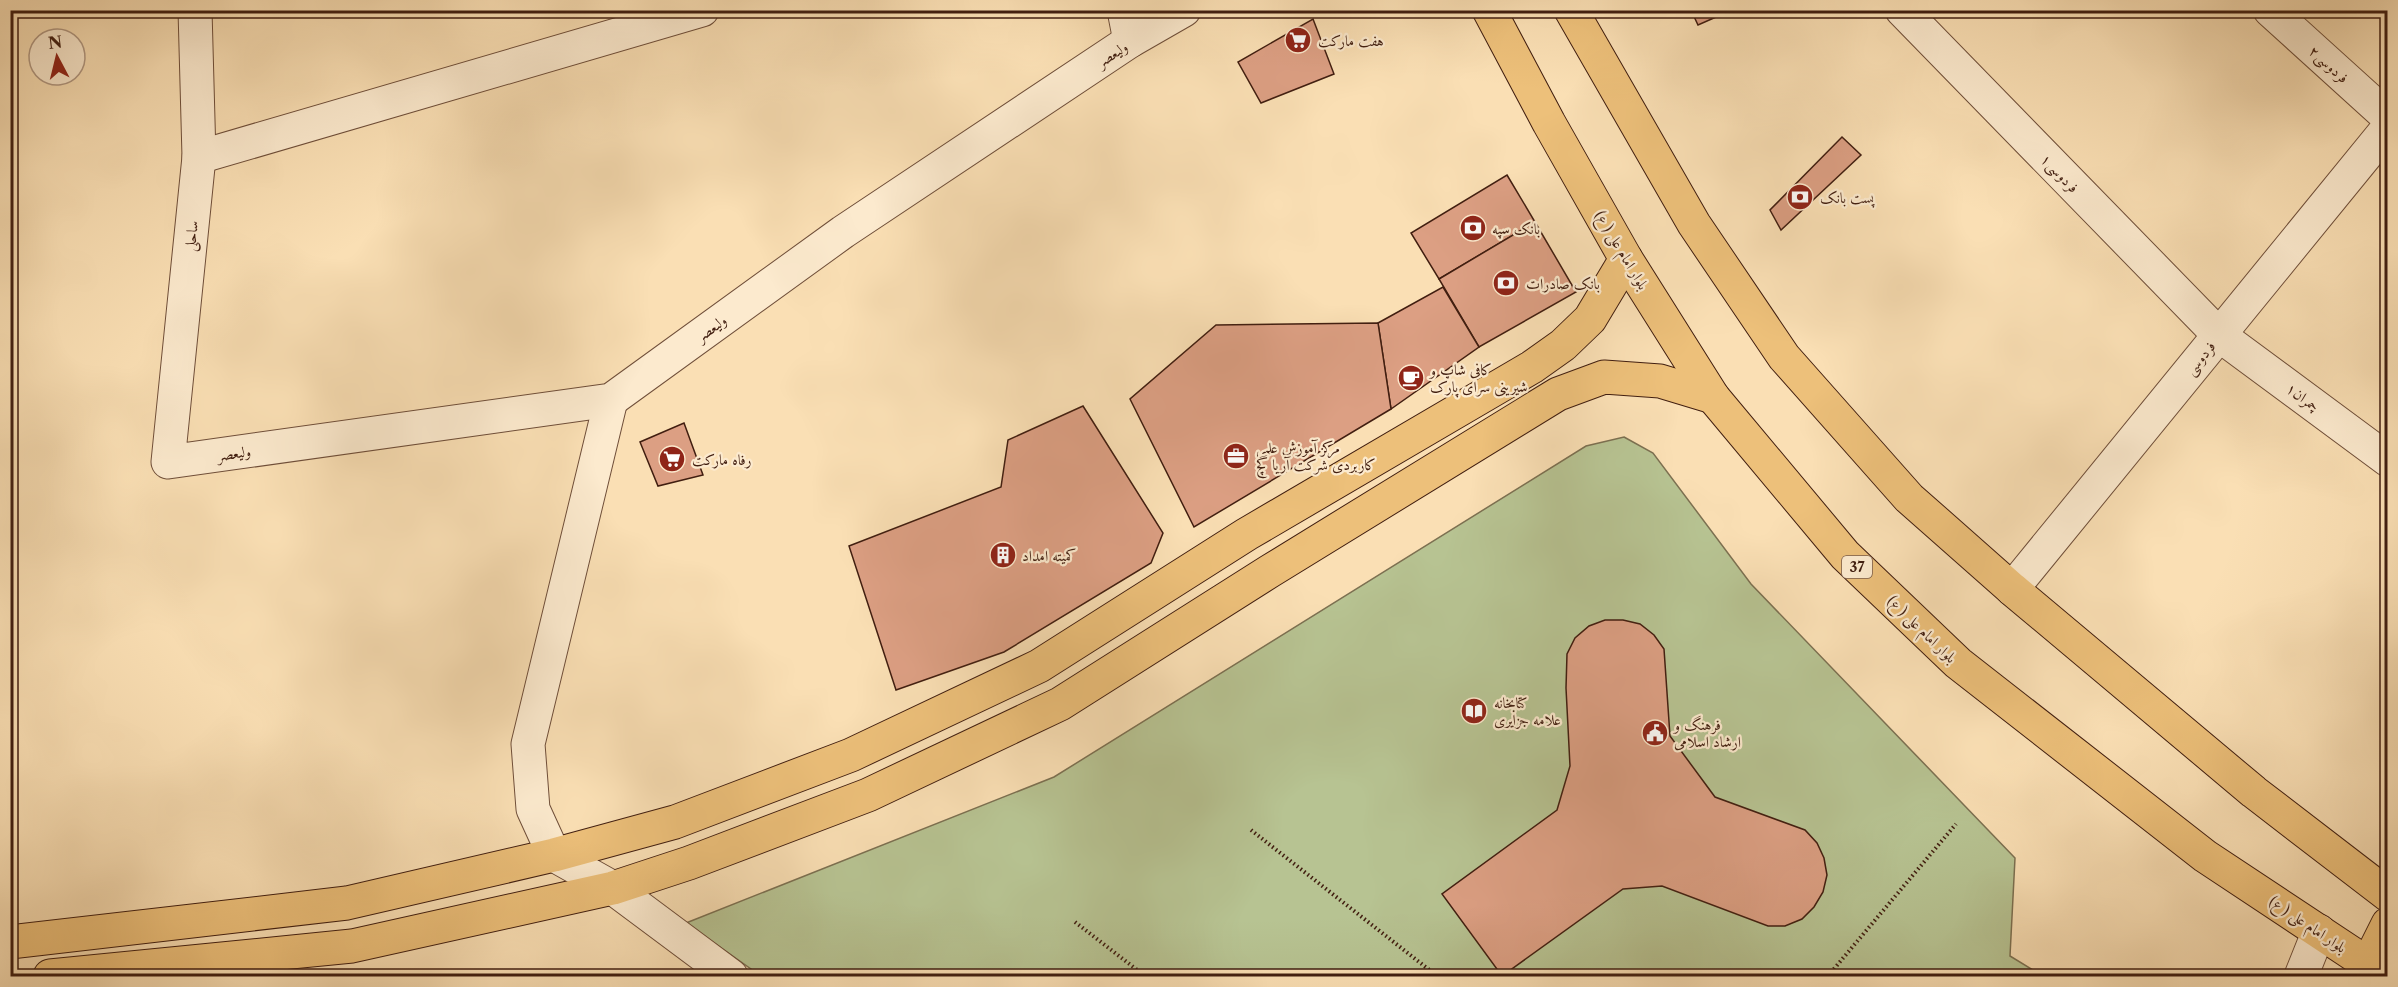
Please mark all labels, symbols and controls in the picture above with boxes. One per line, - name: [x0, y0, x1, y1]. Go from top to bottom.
- supermarket icon: هفت مارکت: [1283, 25, 1313, 55]
- north arrow: [27, 27, 87, 87]
- text: N: [47, 31, 63, 53]
- place label: هفت مارکت: [1318, 31, 1384, 50]
- street label: ولیعصر: [1091, 37, 1132, 73]
- street label: فردوسی۲: [2304, 41, 2353, 88]
- street label: فردوسی۱: [2035, 149, 2083, 198]
- bank icon: پست بانک: [1785, 182, 1815, 212]
- place label: پست بانک: [1820, 188, 1875, 208]
- street label: بلوار امام علی ( ع): [1588, 207, 1653, 295]
- bank icon: بانک سپه: [1458, 213, 1488, 243]
- place label: بانک سپه: [1492, 219, 1540, 239]
- street label: ساحلی: [180, 220, 204, 253]
- bank icon: بانک صادرات: [1491, 268, 1521, 298]
- place label: بانک صادرات: [1526, 274, 1600, 293]
- street label: ولیعصر: [690, 310, 731, 348]
- street label: فردوسی: [2181, 337, 2221, 380]
- place label: کافی شاپ و شیرینی سرای پارک: [1428, 360, 1528, 398]
- cafe icon: کافی شاپ و شیرینی سرای پارک: [1396, 363, 1426, 393]
- street label: چمران۱: [2282, 378, 2323, 416]
- place label: مرکز آموزش علمی کاربردی شرکت آریا گچ: [1256, 438, 1376, 479]
- street label: ولیعصر: [214, 441, 252, 466]
- office icon: مرکز آموزش علمی کاربردی شرکت آریا گچ: [1221, 441, 1251, 471]
- supermarket icon: رفاه مارکت: [657, 444, 687, 474]
- place label: رفاه مارکت: [692, 450, 752, 469]
- building icon: کمیته امداد: [988, 540, 1018, 570]
- place label: کمیته امداد: [1022, 546, 1077, 565]
- road number: 37: [1842, 556, 1872, 578]
- street label: بلوار امام علی ( ع): [1881, 591, 1961, 670]
- place label: کتابخانه علامه جزایری: [1494, 693, 1561, 729]
- library icon: کتابخانه علامه جزایری: [1459, 696, 1489, 726]
- place label: فرهنگ و ارشاد اسلامی: [1672, 715, 1741, 751]
- public building icon: فرهنگ و ارشاد اسلامی: [1640, 718, 1670, 748]
- street label: بلوار امام علی ( ع): [2264, 891, 2350, 960]

